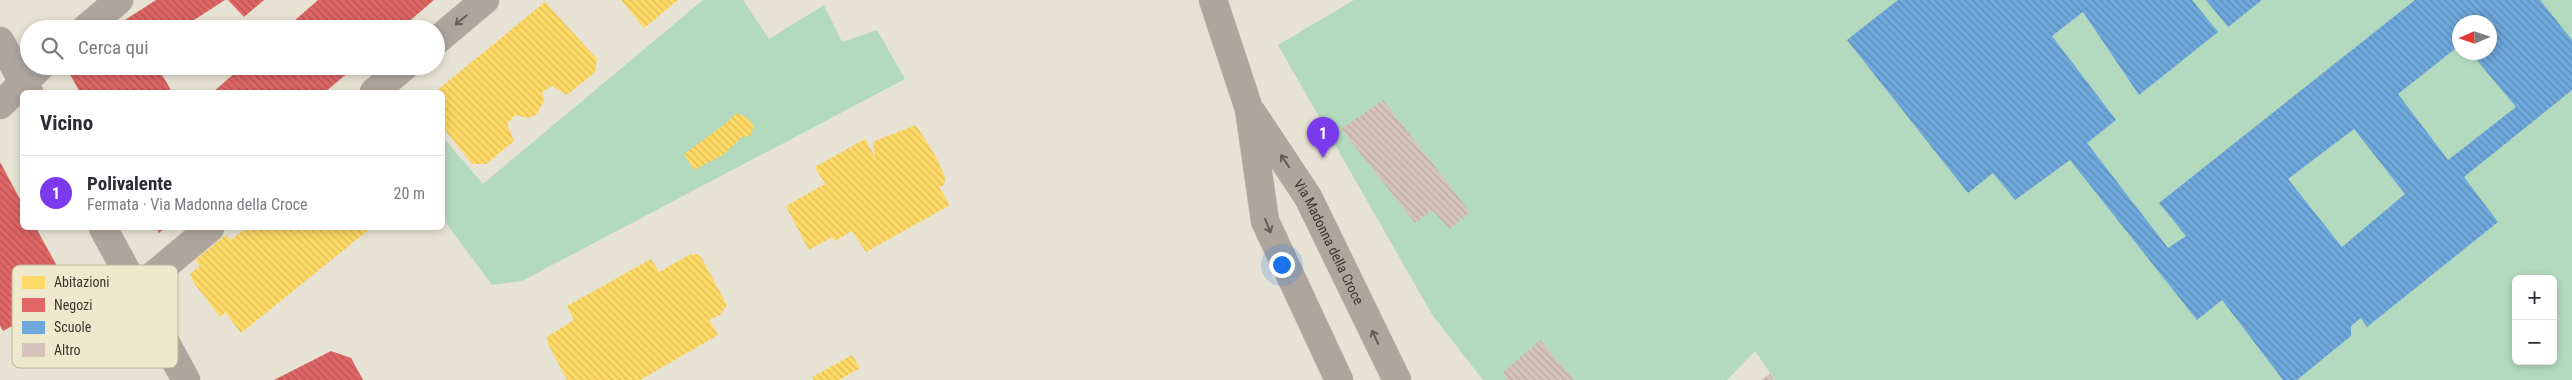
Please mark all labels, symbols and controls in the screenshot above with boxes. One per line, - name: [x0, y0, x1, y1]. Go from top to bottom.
- one-way arrow: [455, 15, 468, 26]
- north arrow: [2452, 15, 2497, 60]
- search box: [20, 20, 445, 75]
- icon: search: [38, 34, 66, 62]
- text: Cerca qui: [78, 36, 149, 59]
- text: Vicino: [40, 111, 93, 135]
- pin: 1: [1307, 117, 1339, 158]
- one-way arrow: [1279, 155, 1289, 169]
- text: Polivalente: [87, 172, 172, 195]
- street label: Via Madonna della Croce: [1291, 176, 1367, 307]
- text: 1: [52, 184, 60, 203]
- text: 20 m: [393, 184, 425, 203]
- text: Fermata · Via Madonna della Croce: [87, 195, 308, 214]
- one-way arrow: [1263, 218, 1273, 233]
- your location: [1269, 252, 1295, 278]
- legend: [12, 265, 178, 368]
- text: Abitazioni: [54, 274, 109, 290]
- map controls: [2512, 275, 2557, 365]
- button: +: [2512, 275, 2557, 320]
- text: Negozi: [54, 297, 92, 313]
- text: Scuole: [54, 319, 92, 335]
- button: −: [2512, 320, 2557, 365]
- one-way arrow: [1370, 329, 1380, 344]
- text: Altro: [54, 342, 81, 358]

